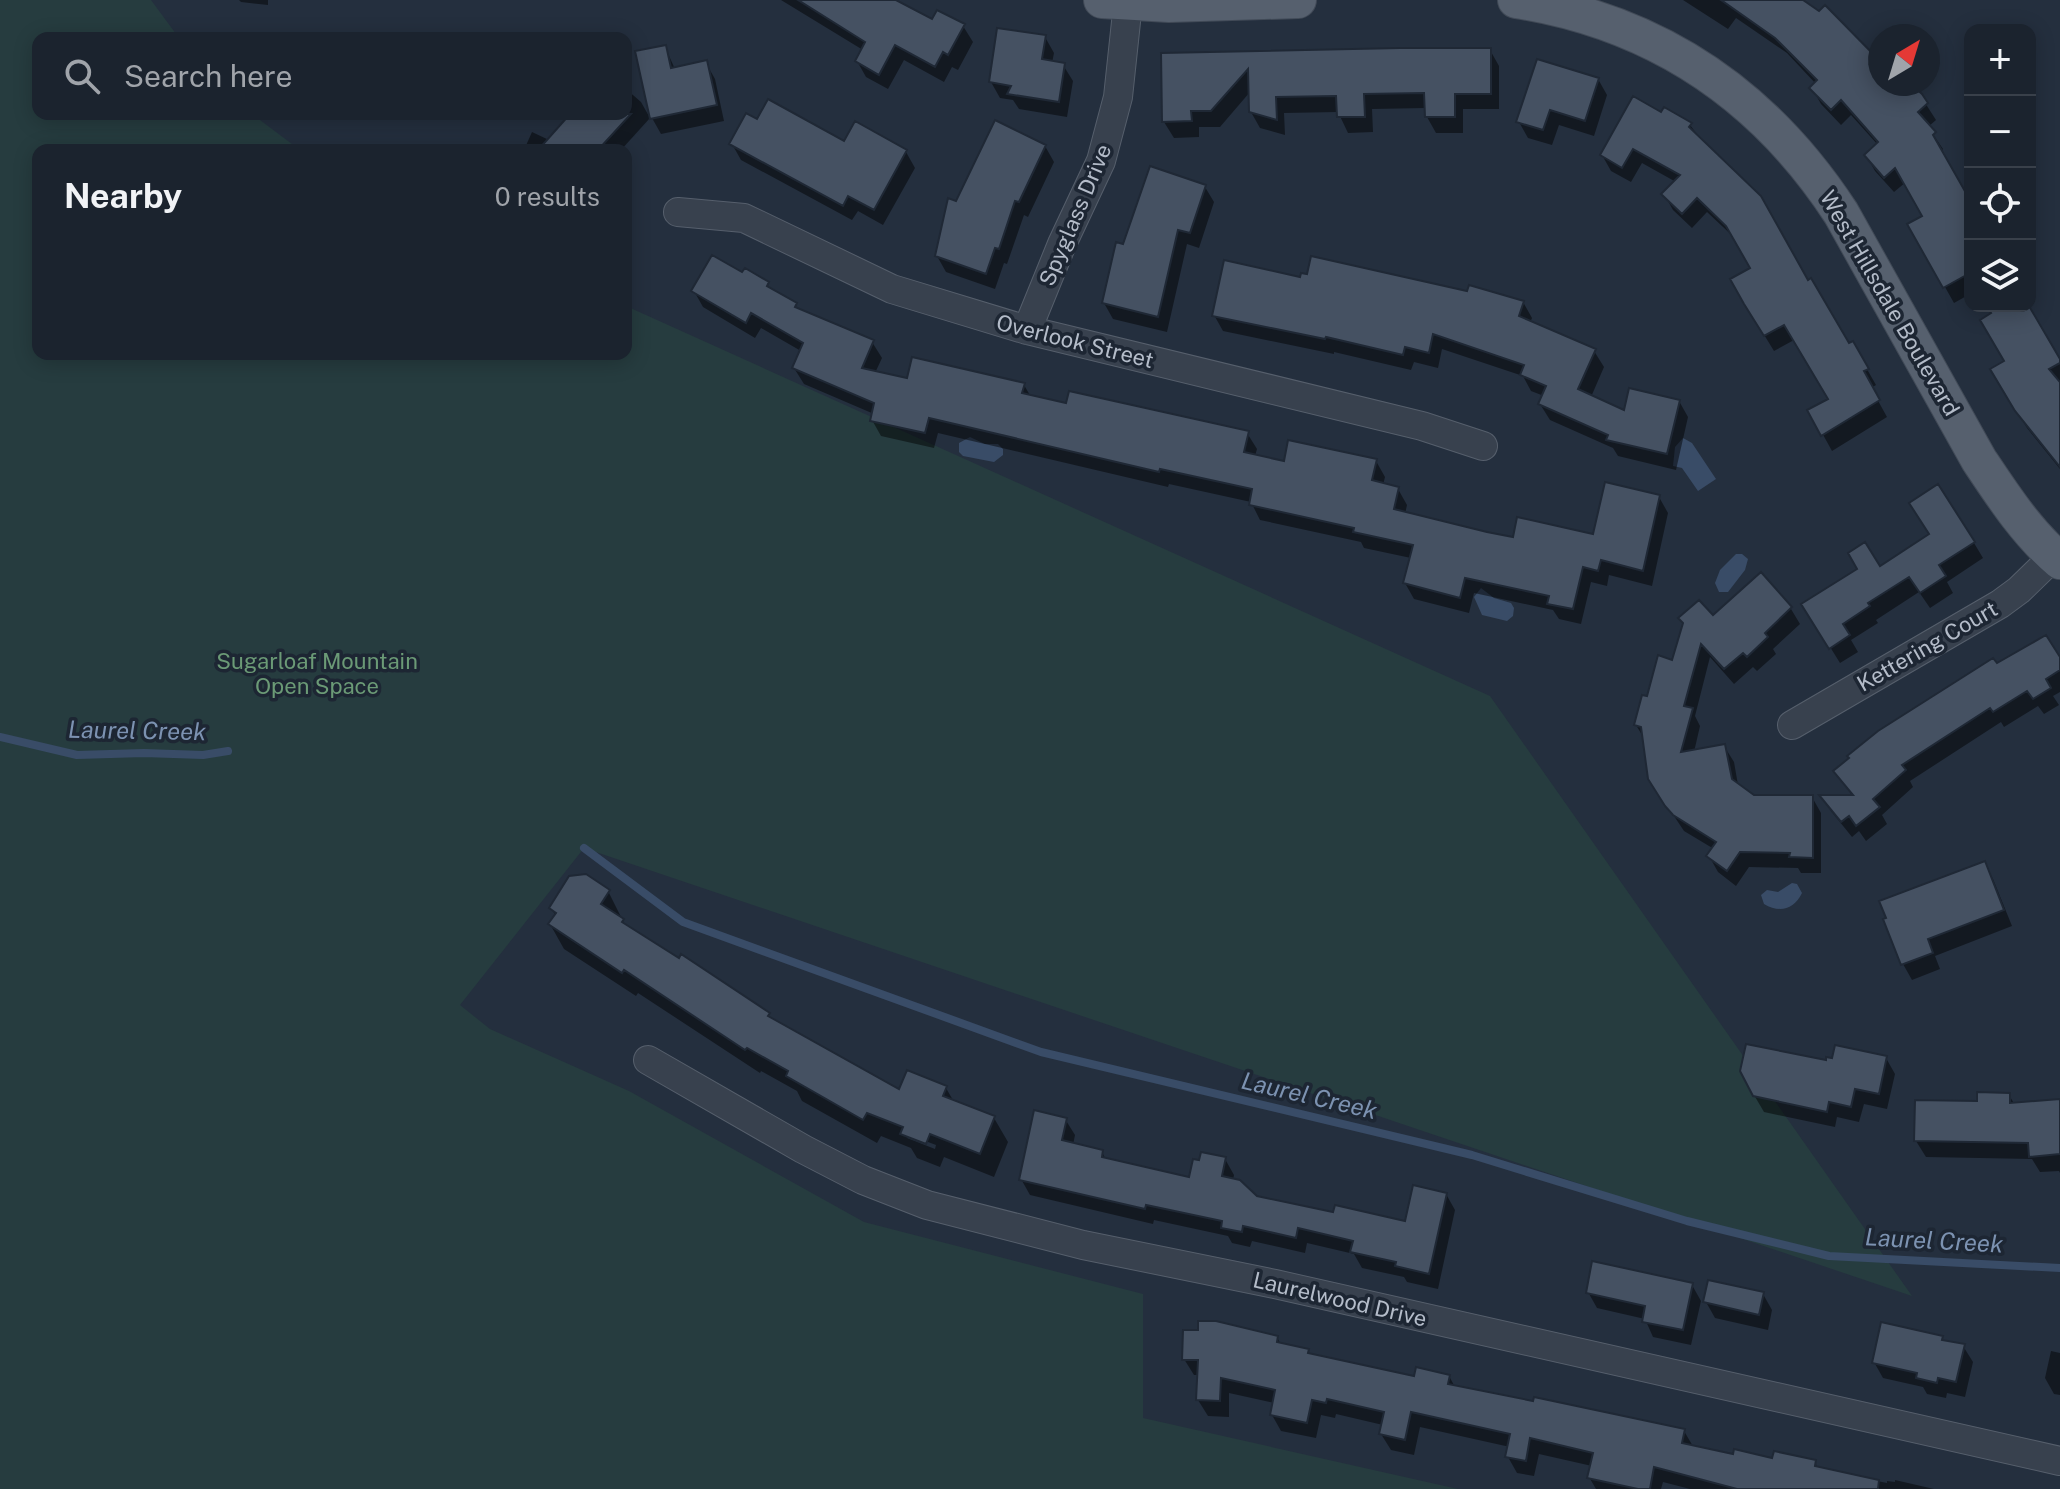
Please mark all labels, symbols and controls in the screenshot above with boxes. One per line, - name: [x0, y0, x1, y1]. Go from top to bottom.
- north arrow: [1868, 24, 1940, 96]
- map controls: [1964, 24, 2036, 312]
- button: +: [1964, 24, 2036, 96]
- search box: [32, 32, 632, 120]
- icon: search: [60, 54, 104, 98]
- text: Search here: [124, 58, 292, 94]
- button: −: [1964, 96, 2036, 168]
- street label: Spyglass Drive: [1033, 140, 1117, 290]
- button: locate: [1964, 168, 2036, 240]
- text: Nearby: [64, 176, 182, 216]
- text: 0 results: [495, 181, 600, 212]
- street label: West Hillsdale Boulevard: [1815, 186, 1965, 420]
- button: layers: [1964, 240, 2036, 312]
- street label: Overlook Street: [994, 309, 1156, 373]
- street label: Kettering Court: [1852, 595, 2002, 697]
- park label: Sugarloaf Mountain Open Space: [216, 648, 418, 699]
- water label: Laurel Creek: [68, 715, 206, 745]
- water label: Laurel Creek: [1239, 1066, 1380, 1124]
- water label: Laurel Creek: [1864, 1222, 2004, 1258]
- street label: Laurelwood Drive: [1251, 1266, 1429, 1332]

